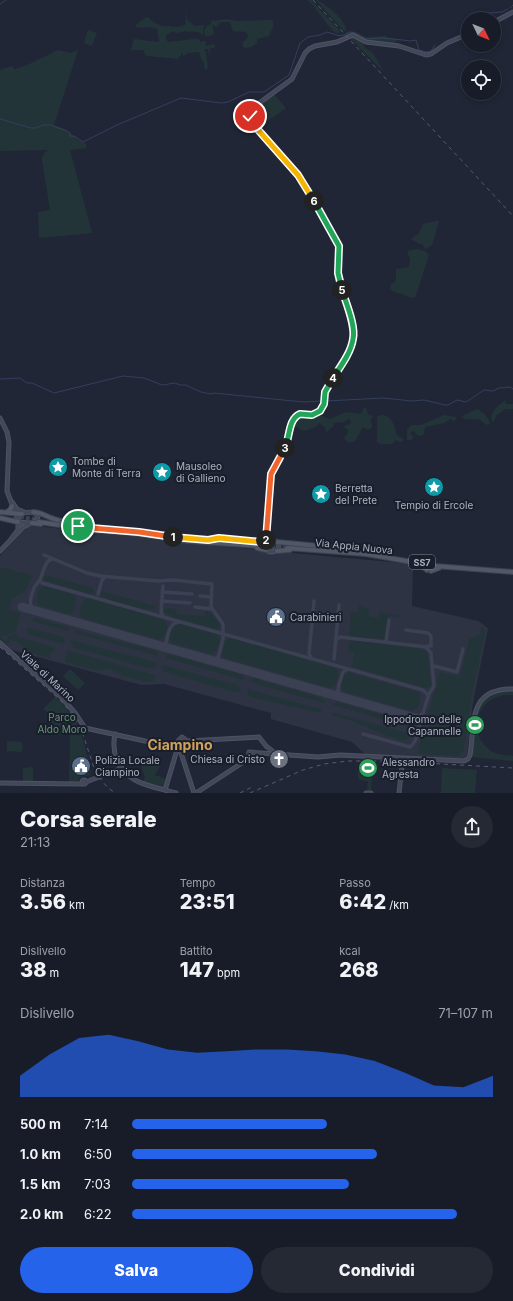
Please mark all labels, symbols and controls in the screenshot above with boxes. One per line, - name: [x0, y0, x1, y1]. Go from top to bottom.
- north arrow: [461, 12, 501, 52]
- map controls: [461, 12, 501, 100]
- button: locate: [461, 60, 501, 100]
- pin: [233, 99, 267, 133]
- icon: check: [239, 105, 261, 127]
- pin: 6: [304, 191, 324, 211]
- text: 6: [310, 194, 318, 208]
- pin: 5: [332, 280, 352, 300]
- text: 5: [338, 283, 346, 297]
- pin: 4: [323, 368, 343, 388]
- text: 4: [329, 371, 337, 385]
- pin: 3: [275, 438, 295, 458]
- text: 3: [281, 441, 289, 455]
- place label: Tombe di Monte di Terra: [72, 455, 141, 479]
- place icon: Tombe di Monte di Terra: [47, 456, 69, 478]
- place label: Mausoleo di Gallieno: [176, 460, 225, 484]
- place icon: Mausoleo di Gallieno: [151, 461, 173, 483]
- place icon: Tempio di Ercole: [423, 476, 445, 498]
- place label: Berretta del Prete: [335, 482, 377, 506]
- place icon: Berretta del Prete: [310, 483, 332, 505]
- place label: Tempio di Ercole: [395, 499, 473, 511]
- pin: [61, 509, 95, 543]
- icon: arrive: [67, 515, 89, 537]
- pin: 1: [163, 527, 183, 547]
- text: 1: [171, 530, 175, 544]
- pin: 2: [256, 530, 276, 550]
- text: 2: [263, 533, 269, 547]
- street label: Via Appia Nuova: [314, 536, 394, 556]
- road number: SS7: [409, 555, 435, 569]
- public building icon: Carabinieri: [265, 606, 287, 628]
- place label: Carabinieri: [290, 611, 341, 623]
- street label: Viale di Marino: [18, 648, 78, 704]
- park label: Parco Aldo Moro: [38, 711, 86, 735]
- place label: Ippodromo delle Capannelle: [384, 713, 461, 737]
- sports icon: Ippodromo delle Capannelle: [464, 714, 486, 736]
- district label: Ciampino: [148, 736, 213, 753]
- church icon: Chiesa di Cristo: [268, 748, 290, 770]
- place label: Chiesa di Cristo: [190, 753, 265, 765]
- place label: Polizia Locale Ciampino: [95, 754, 160, 778]
- public building icon: Polizia Locale Ciampino: [70, 755, 92, 777]
- place label: Alessandro Agresta: [382, 756, 435, 780]
- sports icon: Alessandro Agresta: [357, 757, 379, 779]
- text: Corsa serale: [20, 806, 157, 832]
- button: share: [451, 806, 493, 848]
- text: 21:13: [20, 834, 50, 850]
- text: Distanza: [20, 876, 65, 890]
- text: Tempo: [180, 876, 215, 890]
- text: Passo: [339, 876, 371, 890]
- text: 3.56: [20, 890, 66, 914]
- text: 23:51: [180, 890, 234, 914]
- text: 6:42: [339, 890, 386, 914]
- text: km: [66, 898, 85, 912]
- text: /km: [386, 898, 409, 912]
- text: Dislivello: [20, 944, 66, 958]
- text: Battito: [180, 944, 213, 958]
- text: kcal: [339, 944, 360, 958]
- text: 38: [20, 958, 46, 982]
- text: 147: [180, 958, 214, 982]
- text: 268: [339, 958, 379, 982]
- text: m: [46, 966, 59, 980]
- text: bpm: [214, 966, 240, 980]
- text: Dislivello: [20, 1005, 74, 1021]
- text: 71–107 m: [438, 1005, 493, 1021]
- text: 500 m: [20, 1116, 61, 1132]
- text: 7:14: [84, 1116, 108, 1132]
- text: 1.0 km: [20, 1146, 61, 1162]
- text: 6:50: [84, 1146, 112, 1162]
- text: 1.5 km: [20, 1176, 61, 1192]
- text: 7:03: [84, 1176, 111, 1192]
- text: 2.0 km: [20, 1206, 63, 1222]
- text: 6:22: [84, 1206, 112, 1222]
- button: Salva: [20, 1247, 253, 1293]
- button: Condividi: [261, 1247, 493, 1293]

